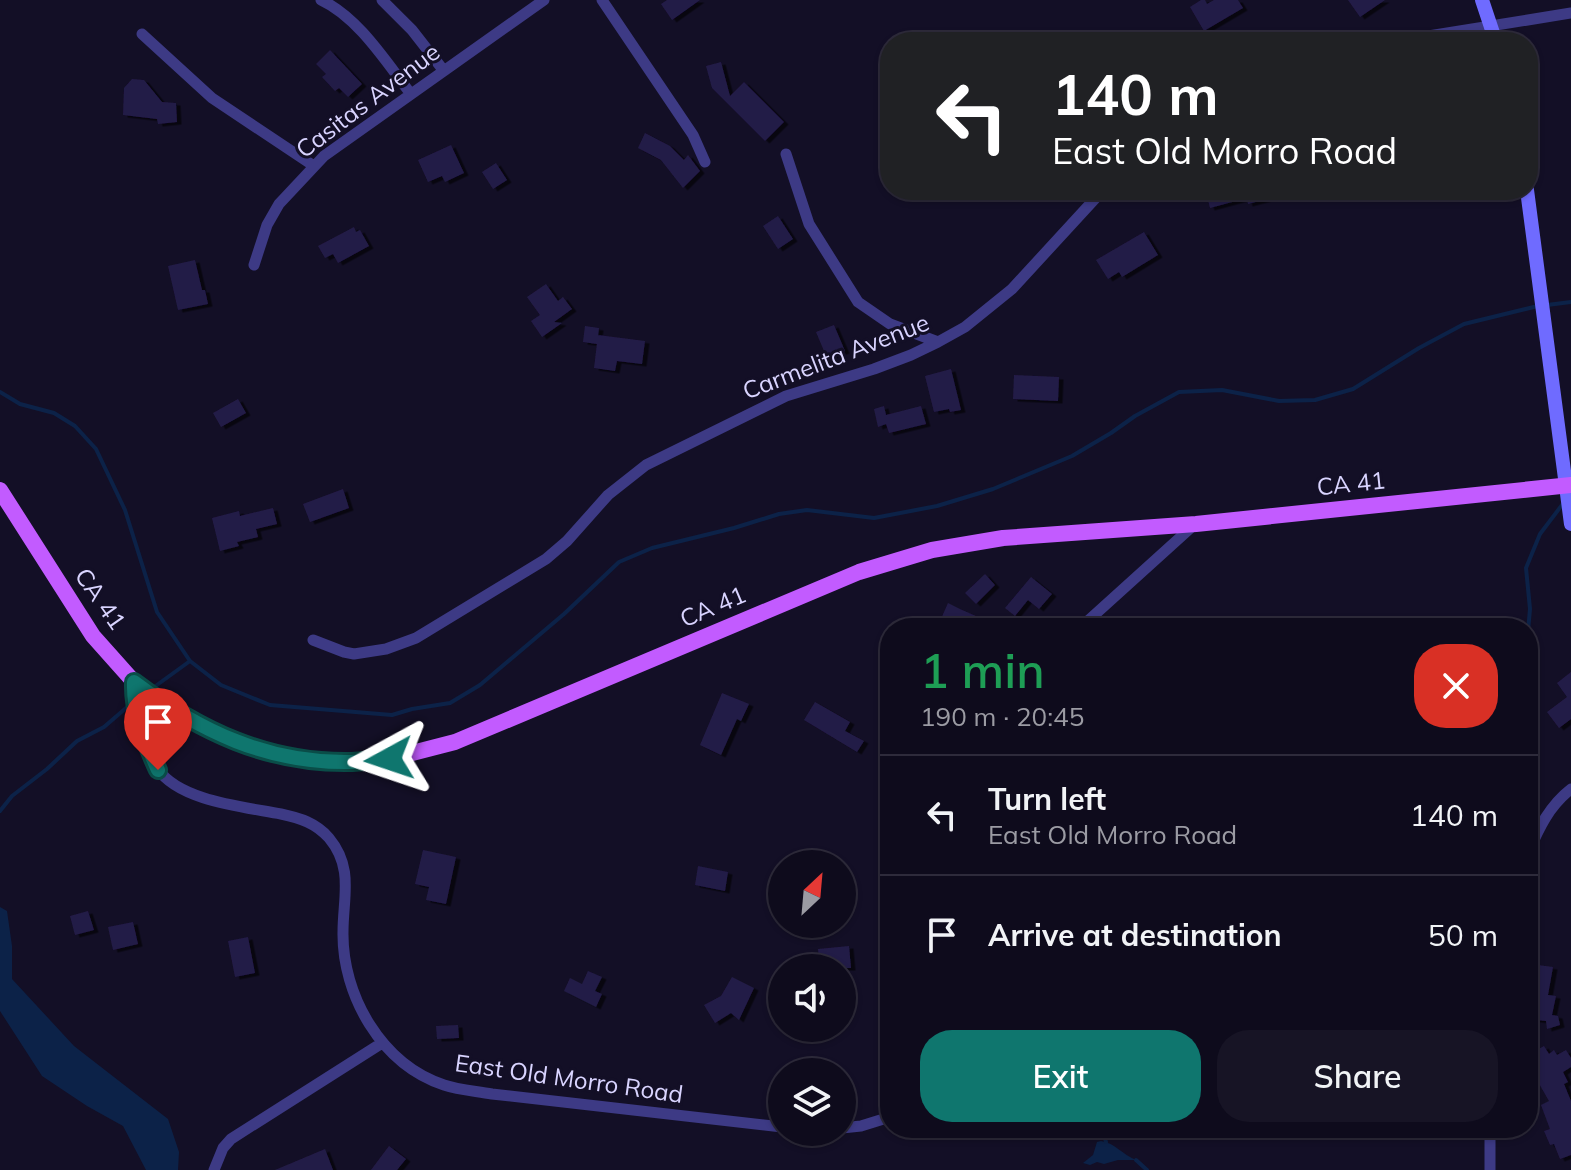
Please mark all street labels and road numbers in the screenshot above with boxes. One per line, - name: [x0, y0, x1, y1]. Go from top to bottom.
- street label: Casitas Avenue: [289, 36, 445, 164]
- street label: Carmelita Avenue: [738, 307, 933, 405]
- street label: CA 41: [1315, 464, 1387, 502]
- street label: CA 41: [69, 562, 133, 635]
- street label: CA 41: [675, 579, 750, 633]
- street label: East Old Morro Road: [453, 1047, 685, 1109]

